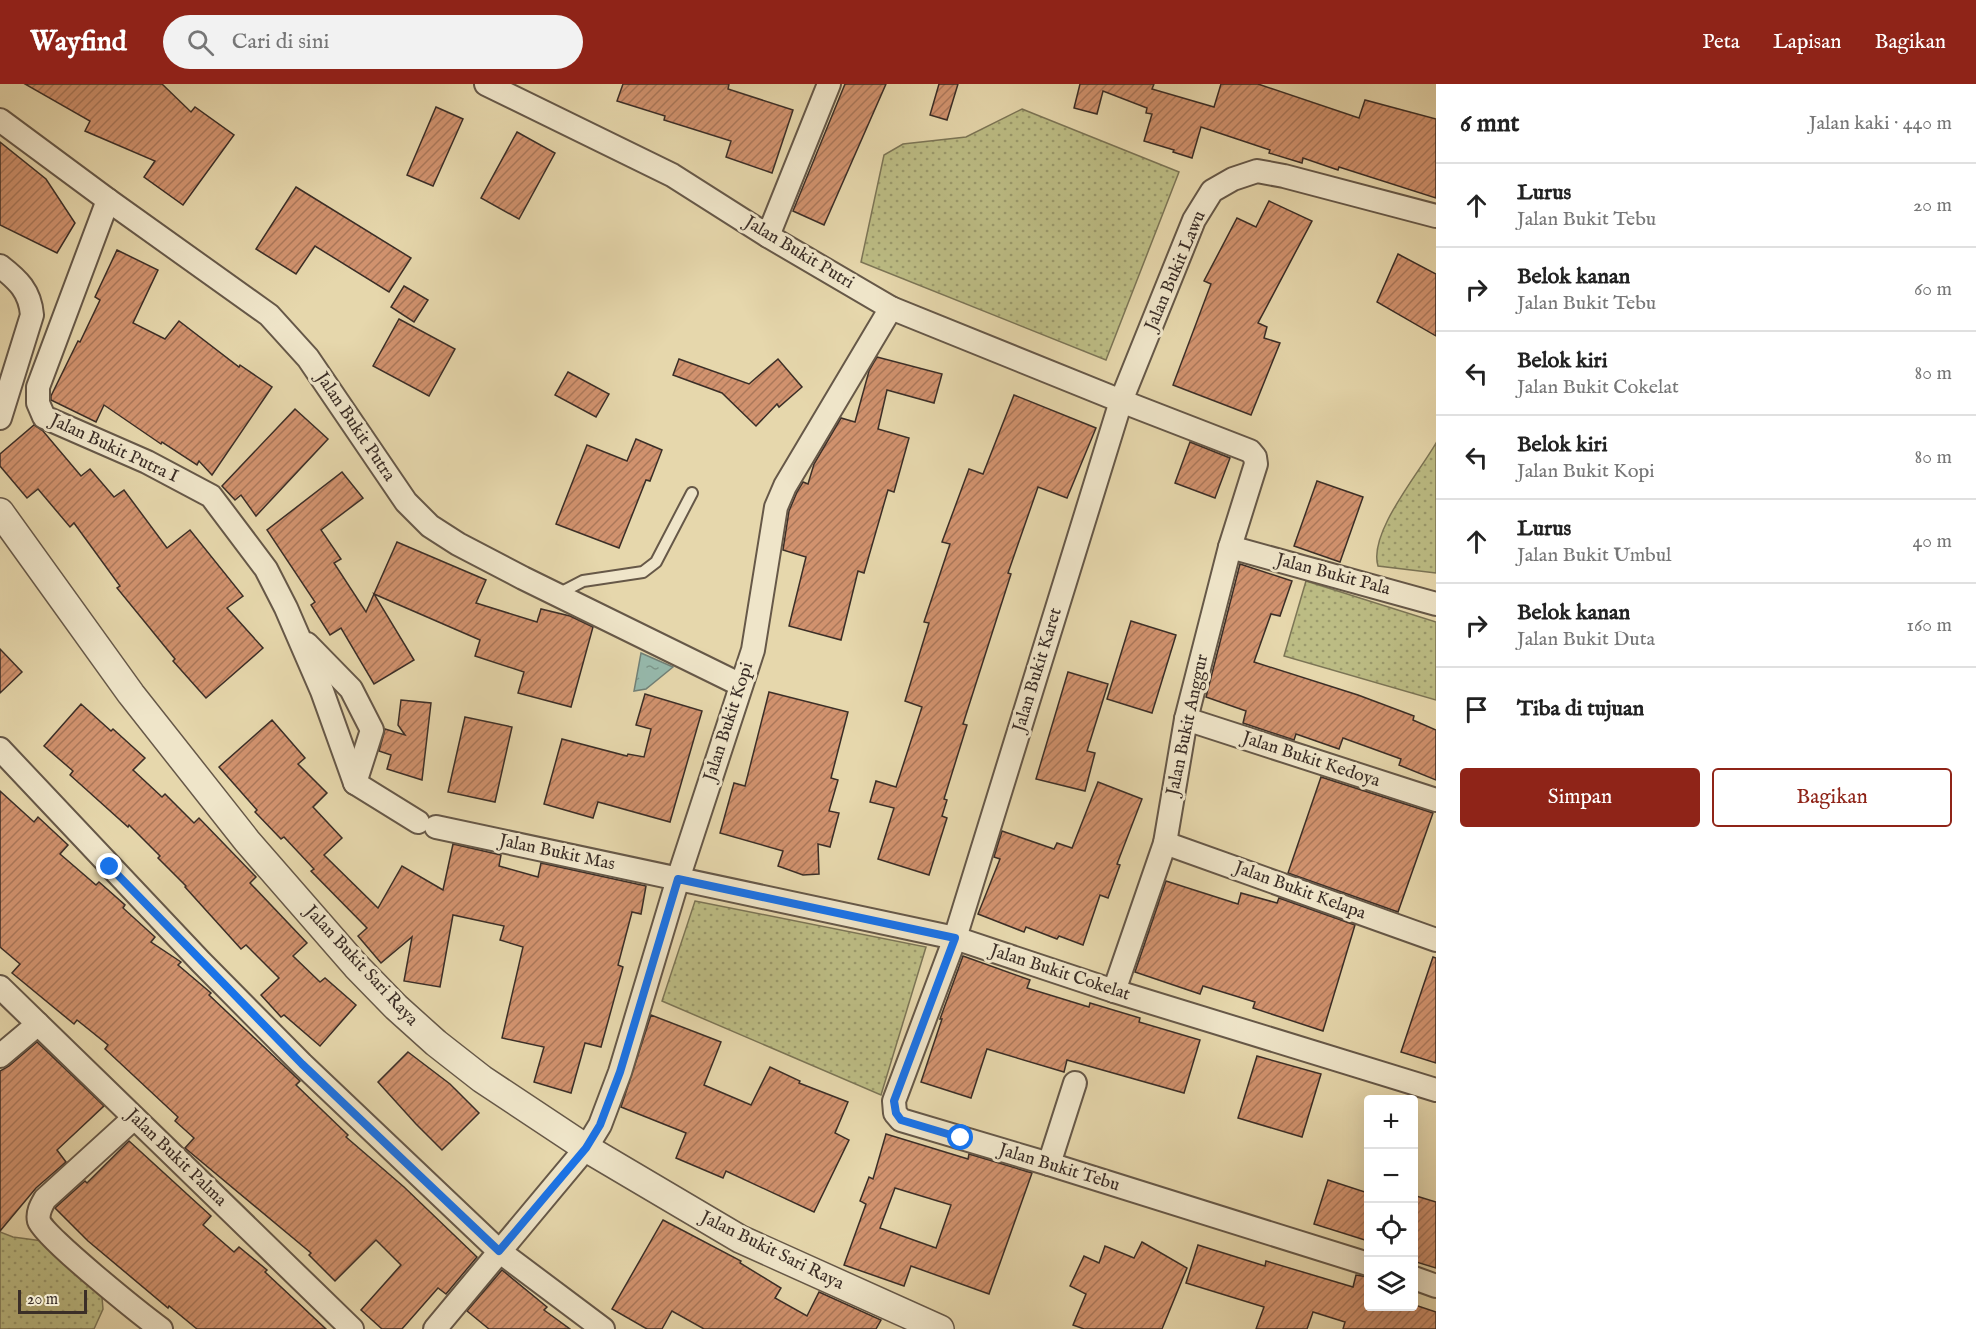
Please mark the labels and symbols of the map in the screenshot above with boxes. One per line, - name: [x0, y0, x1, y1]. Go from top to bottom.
- street label: Jalan Bukit Lawu: [1140, 208, 1212, 336]
- street label: Jalan Bukit Putri: [738, 210, 858, 295]
- street label: Jalan Bukit Putra: [309, 366, 400, 486]
- street label: Jalan Bukit Putra I: [45, 408, 182, 489]
- street label: Jalan Bukit Pala: [1271, 548, 1393, 601]
- street label: Jalan Bukit Karet: [1008, 605, 1068, 737]
- street label: Jalan Bukit Anggur: [1161, 652, 1214, 800]
- street label: Jalan Bukit Kopi: [698, 659, 759, 786]
- street label: Jalan Bukit Kedoya: [1237, 726, 1383, 793]
- street label: Jalan Bukit Mas: [495, 829, 617, 876]
- route end: [96, 853, 122, 879]
- street label: Jalan Bukit Kelapa: [1229, 856, 1369, 926]
- street label: Jalan Bukit Sari Raya: [298, 899, 423, 1031]
- street label: Jalan Bukit Cokelat: [985, 939, 1133, 1006]
- street label: Jalan Bukit Palma: [119, 1103, 231, 1212]
- route start: [947, 1124, 973, 1150]
- street label: Jalan Bukit Tebu: [994, 1138, 1122, 1197]
- street label: Jalan Bukit Sari Raya: [695, 1205, 848, 1296]
- scale bar: [18, 1287, 87, 1314]

